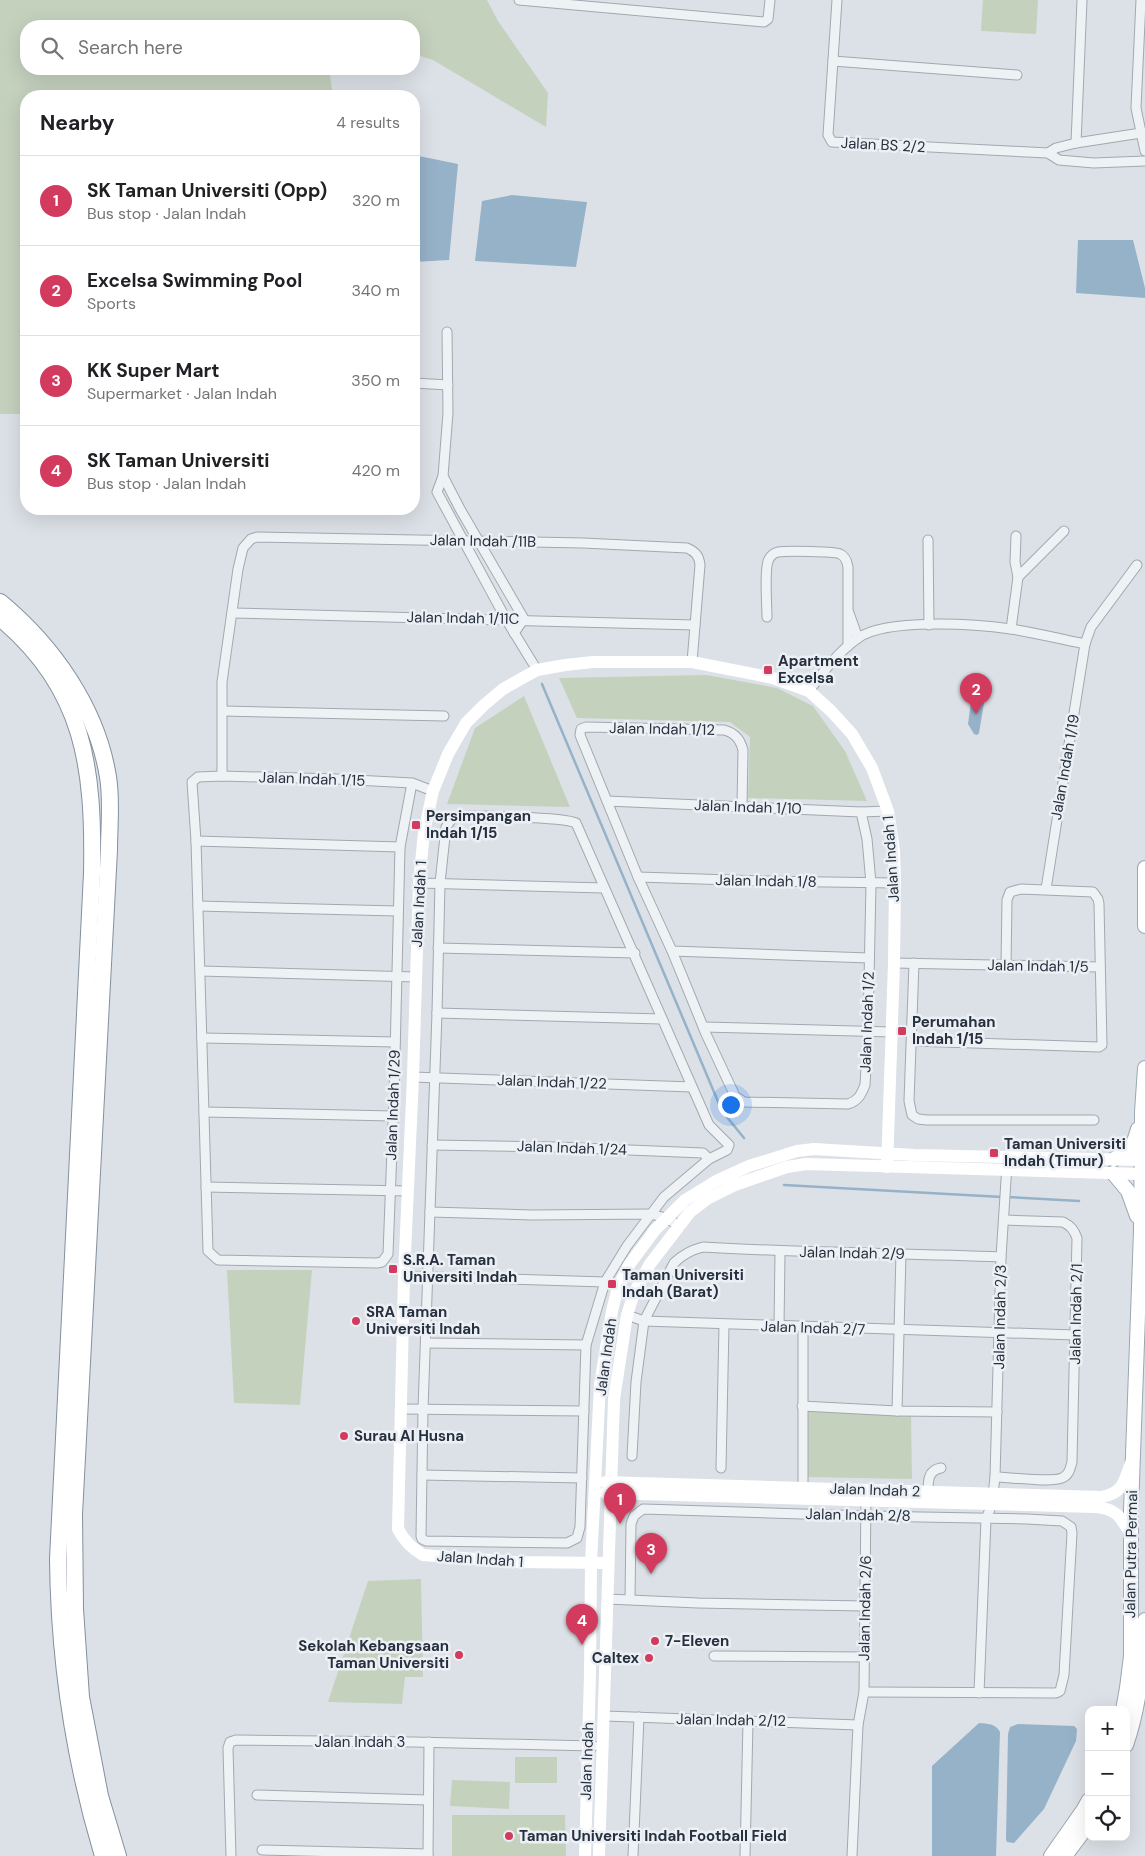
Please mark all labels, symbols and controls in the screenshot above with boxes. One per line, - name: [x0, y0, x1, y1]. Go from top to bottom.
- search box: [20, 20, 420, 75]
- icon: search: [38, 34, 66, 62]
- text: Search here: [78, 35, 183, 60]
- text: Nearby: [40, 109, 114, 137]
- text: 4 results: [336, 112, 400, 133]
- street label: Jalan BS 2/2: [840, 133, 926, 157]
- text: SK Taman Universiti (Opp): [87, 178, 327, 203]
- text: 1: [53, 190, 59, 211]
- text: 320 m: [352, 190, 400, 211]
- text: Bus stop · Jalan Indah: [87, 203, 246, 224]
- text: Excelsa Swimming Pool: [87, 268, 302, 293]
- text: 2: [51, 280, 61, 301]
- text: 340 m: [351, 280, 400, 301]
- text: Sports: [87, 293, 136, 314]
- text: KK Super Mart: [87, 358, 220, 383]
- text: 3: [51, 370, 61, 391]
- text: 350 m: [351, 370, 400, 391]
- text: Supermarket · Jalan Indah: [87, 383, 277, 404]
- text: SK Taman Universiti: [87, 448, 270, 473]
- text: 4: [51, 460, 61, 481]
- text: 420 m: [352, 460, 400, 481]
- text: Bus stop · Jalan Indah: [87, 473, 246, 494]
- street label: Jalan Indah /11B: [430, 530, 536, 552]
- street label: Jalan Indah 1/11C: [406, 607, 520, 629]
- place label: Apartment Excelsa: [778, 651, 859, 688]
- marker: Apartment Excelsa: [762, 664, 774, 676]
- pin: 2: [960, 673, 992, 714]
- street label: Jalan Indah 1/19: [1046, 713, 1084, 821]
- street label: Jalan Indah 1/12: [609, 718, 715, 740]
- street label: Jalan Indah 1/15: [258, 767, 366, 791]
- street label: Jalan Indah 1/10: [694, 795, 802, 819]
- place label: Persimpangan Indah 1/15: [426, 806, 531, 843]
- street label: Jalan Indah 1: [878, 815, 904, 903]
- marker: Persimpangan Indah 1/15: [410, 819, 422, 831]
- street label: Jalan Indah 1: [407, 860, 431, 948]
- street label: Jalan Indah 1/8: [715, 870, 817, 892]
- street label: Jalan Indah 1/5: [987, 955, 1089, 977]
- street label: Jalan Indah 1/2: [855, 971, 879, 1073]
- place label: Perumahan Indah 1/15: [912, 1012, 995, 1049]
- marker: Perumahan Indah 1/15: [896, 1025, 908, 1037]
- street label: Jalan Indah 1/29: [381, 1049, 405, 1161]
- street label: Jalan Indah 1/22: [497, 1070, 607, 1094]
- your location: [718, 1092, 744, 1118]
- place label: Taman Universiti Indah (Timur): [1004, 1134, 1126, 1171]
- street label: Jalan Indah 1/24: [517, 1136, 627, 1160]
- marker: Taman Universiti Indah (Timur): [988, 1147, 1000, 1159]
- street label: Jalan Indah 2/9: [799, 1242, 905, 1264]
- place label: S.R.A. Taman Universiti Indah: [403, 1250, 517, 1287]
- marker: S.R.A. Taman Universiti Indah: [387, 1263, 399, 1275]
- street label: Jalan Indah 2/1: [1065, 1263, 1087, 1365]
- street label: Jalan Indah 2/3: [989, 1264, 1011, 1370]
- place label: Taman Universiti Indah (Barat): [622, 1265, 744, 1302]
- marker: Taman Universiti Indah (Barat): [606, 1278, 618, 1290]
- place label: SRA Taman Universiti Indah: [366, 1302, 480, 1339]
- marker: SRA Taman Universiti Indah: [350, 1315, 362, 1327]
- street label: Jalan Indah 2/7: [760, 1316, 866, 1340]
- street label: Jalan Indah: [591, 1317, 621, 1397]
- place label: Surau Al Husna: [354, 1426, 464, 1446]
- marker: Surau Al Husna: [338, 1430, 350, 1442]
- street label: Jalan Indah 2: [829, 1478, 921, 1502]
- pin: 1: [604, 1483, 636, 1524]
- street label: Jalan Putra Permai: [1120, 1490, 1142, 1618]
- street label: Jalan Indah 2/8: [805, 1504, 911, 1526]
- pin: 3: [635, 1533, 667, 1574]
- street label: Jalan Indah 1: [436, 1546, 524, 1572]
- street label: Jalan Indah 2/6: [854, 1555, 876, 1661]
- pin: 4: [566, 1604, 598, 1645]
- place label: 7-Eleven: [665, 1631, 729, 1651]
- marker: 7-Eleven: [649, 1635, 661, 1647]
- place label: Sekolah Kebangsaan Taman Universiti: [298, 1636, 449, 1673]
- place label: Caltex: [592, 1648, 639, 1668]
- marker: Sekolah Kebangsaan Taman Universiti: [453, 1649, 465, 1661]
- marker: Caltex: [643, 1652, 655, 1664]
- map controls: [1085, 1706, 1130, 1841]
- button: +: [1085, 1706, 1130, 1751]
- street label: Jalan Indah 2/12: [676, 1709, 786, 1731]
- street label: Jalan Indah: [576, 1722, 598, 1800]
- street label: Jalan Indah 3: [315, 1732, 405, 1752]
- button: −: [1085, 1751, 1130, 1796]
- button: locate: [1085, 1796, 1130, 1841]
- place label: Taman Universiti Indah Football Field: [519, 1826, 787, 1846]
- marker: Taman Universiti Indah Football Field: [503, 1830, 515, 1842]

